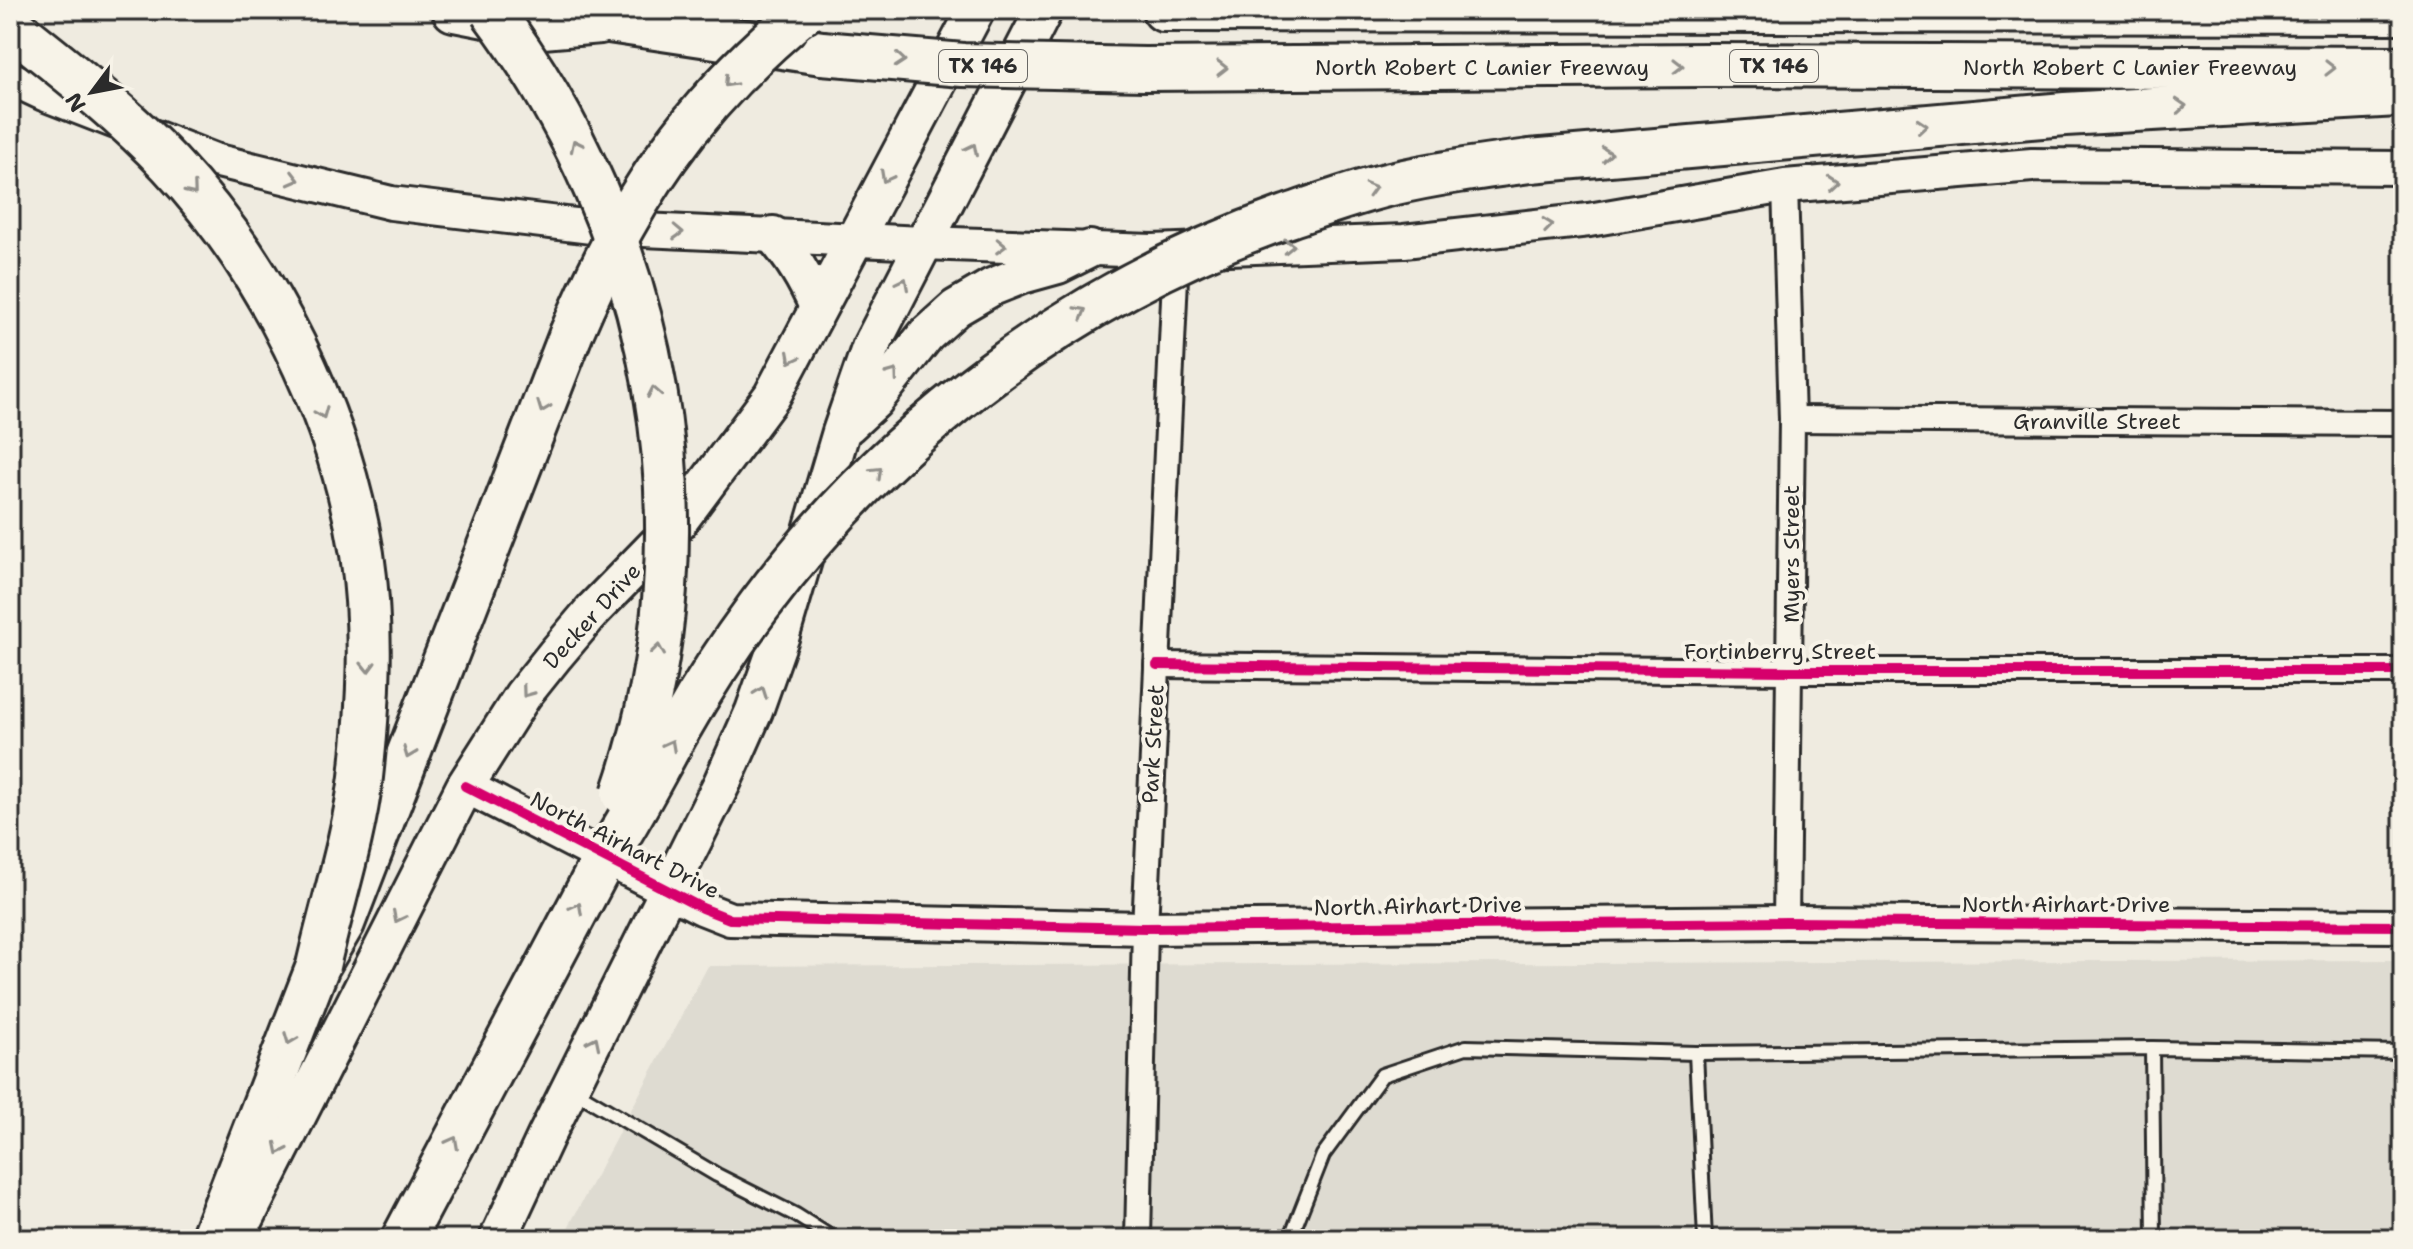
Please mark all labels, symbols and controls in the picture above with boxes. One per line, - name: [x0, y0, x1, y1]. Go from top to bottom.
- road number: TX 146: [939, 50, 1027, 82]
- road number: TX 146: [1730, 50, 1818, 82]
- one-way arrow: [894, 51, 907, 68]
- north arrow: [52, 52, 132, 132]
- street label: North Robert C Lanier Freeway: [1315, 53, 1649, 82]
- street label: North Robert C Lanier Freeway: [1963, 53, 2297, 82]
- one-way arrow: [1672, 57, 1685, 75]
- one-way arrow: [1216, 59, 1229, 77]
- one-way arrow: [2324, 59, 2337, 77]
- one-way arrow: [723, 73, 738, 87]
- text: N: [59, 87, 92, 117]
- one-way arrow: [2175, 98, 2188, 115]
- one-way arrow: [1916, 118, 1929, 135]
- one-way arrow: [570, 138, 586, 153]
- one-way arrow: [962, 142, 978, 157]
- one-way arrow: [1601, 146, 1614, 163]
- one-way arrow: [881, 169, 896, 184]
- one-way arrow: [287, 170, 300, 187]
- one-way arrow: [1827, 174, 1840, 191]
- one-way arrow: [182, 181, 197, 195]
- one-way arrow: [1364, 182, 1378, 199]
- one-way arrow: [1542, 216, 1555, 233]
- one-way arrow: [672, 223, 685, 240]
- one-way arrow: [995, 237, 1008, 254]
- one-way arrow: [1283, 237, 1296, 254]
- one-way arrow: [894, 276, 909, 291]
- one-way arrow: [1072, 307, 1087, 322]
- one-way arrow: [786, 349, 801, 364]
- one-way arrow: [884, 369, 898, 383]
- one-way arrow: [647, 385, 664, 398]
- one-way arrow: [536, 399, 553, 413]
- one-way arrow: [312, 405, 329, 419]
- street label: Granville Street: [2013, 407, 2181, 436]
- one-way arrow: [868, 467, 882, 481]
- street label: Myers Street: [1777, 485, 1806, 623]
- street label: Decker Drive: [537, 557, 647, 675]
- street label: Fortinberry Street: [1684, 637, 1876, 666]
- one-way arrow: [649, 643, 666, 657]
- one-way arrow: [360, 661, 377, 674]
- one-way arrow: [522, 683, 536, 697]
- street label: Park Street: [1135, 684, 1171, 804]
- one-way arrow: [751, 685, 767, 699]
- one-way arrow: [661, 739, 676, 753]
- one-way arrow: [402, 745, 419, 759]
- street label: North Airhart Drive: [525, 785, 725, 905]
- street label: North Airhart Drive: [1313, 890, 1523, 922]
- street label: North Airhart Drive: [1962, 890, 2170, 919]
- one-way arrow: [567, 902, 583, 917]
- one-way arrow: [392, 909, 408, 924]
- one-way arrow: [283, 1031, 300, 1045]
- one-way arrow: [584, 1035, 599, 1050]
- one-way arrow: [444, 1136, 459, 1151]
- one-way arrow: [274, 1141, 290, 1155]

